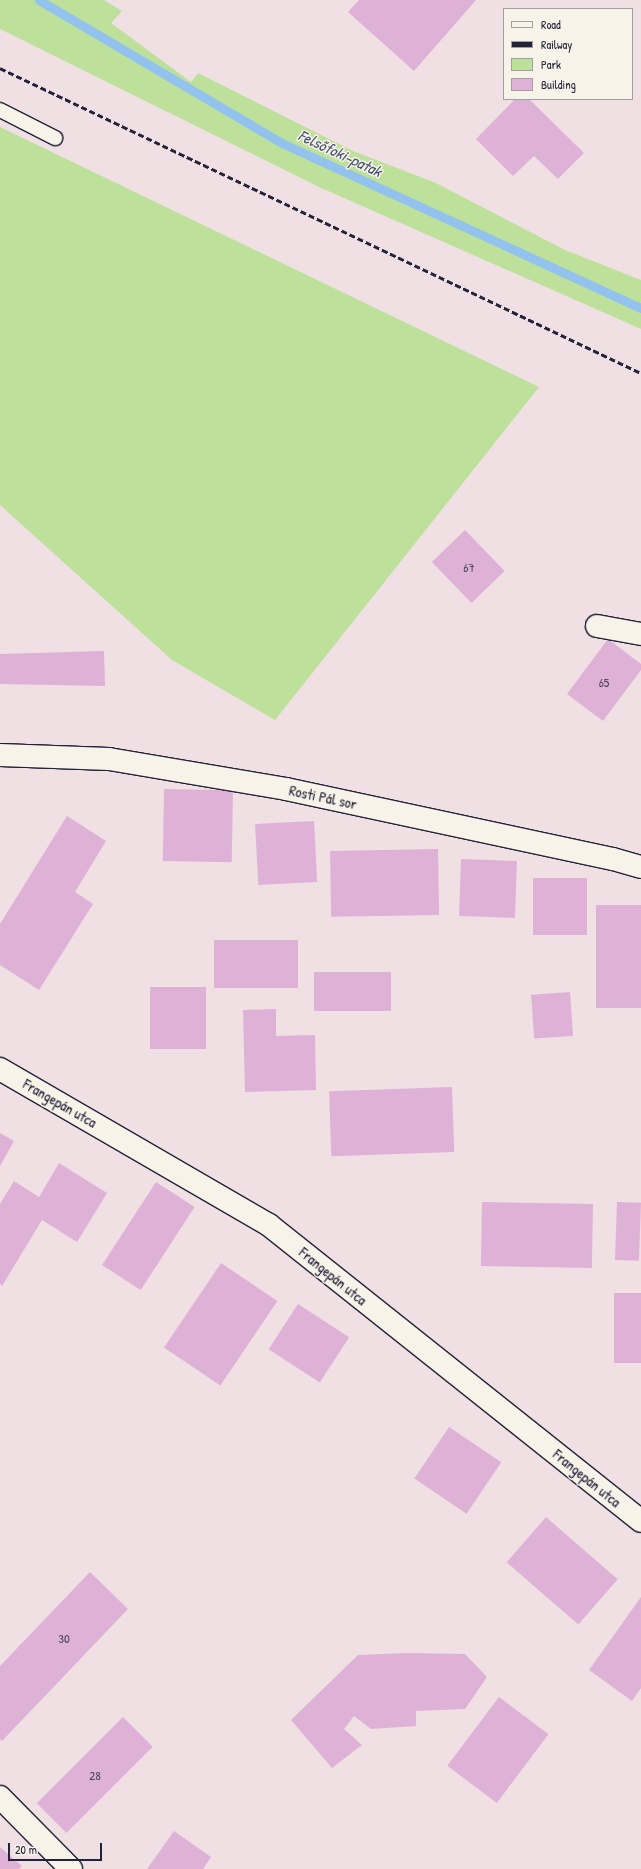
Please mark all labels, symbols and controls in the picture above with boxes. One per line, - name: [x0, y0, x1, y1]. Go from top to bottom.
- legend: [503, 8, 633, 100]
- text: Road: [541, 16, 561, 33]
- text: Railway: [541, 36, 572, 53]
- text: Park: [541, 56, 561, 73]
- text: Building: [541, 76, 576, 93]
- water label: Felsőfoki-patak: [295, 125, 385, 181]
- house number: 67: [463, 559, 475, 575]
- house number: 65: [599, 674, 609, 690]
- street label: Rosti Pál sor: [288, 781, 358, 813]
- street label: Frangepán utca: [20, 1075, 100, 1131]
- street label: Frangepán utca: [295, 1243, 371, 1309]
- street label: Frangepán utca: [549, 1445, 625, 1511]
- house number: 30: [58, 1630, 70, 1646]
- house number: 28: [89, 1767, 101, 1783]
- scale bar: [10, 1835, 104, 1861]
- text: 20 m: [15, 1841, 37, 1858]

